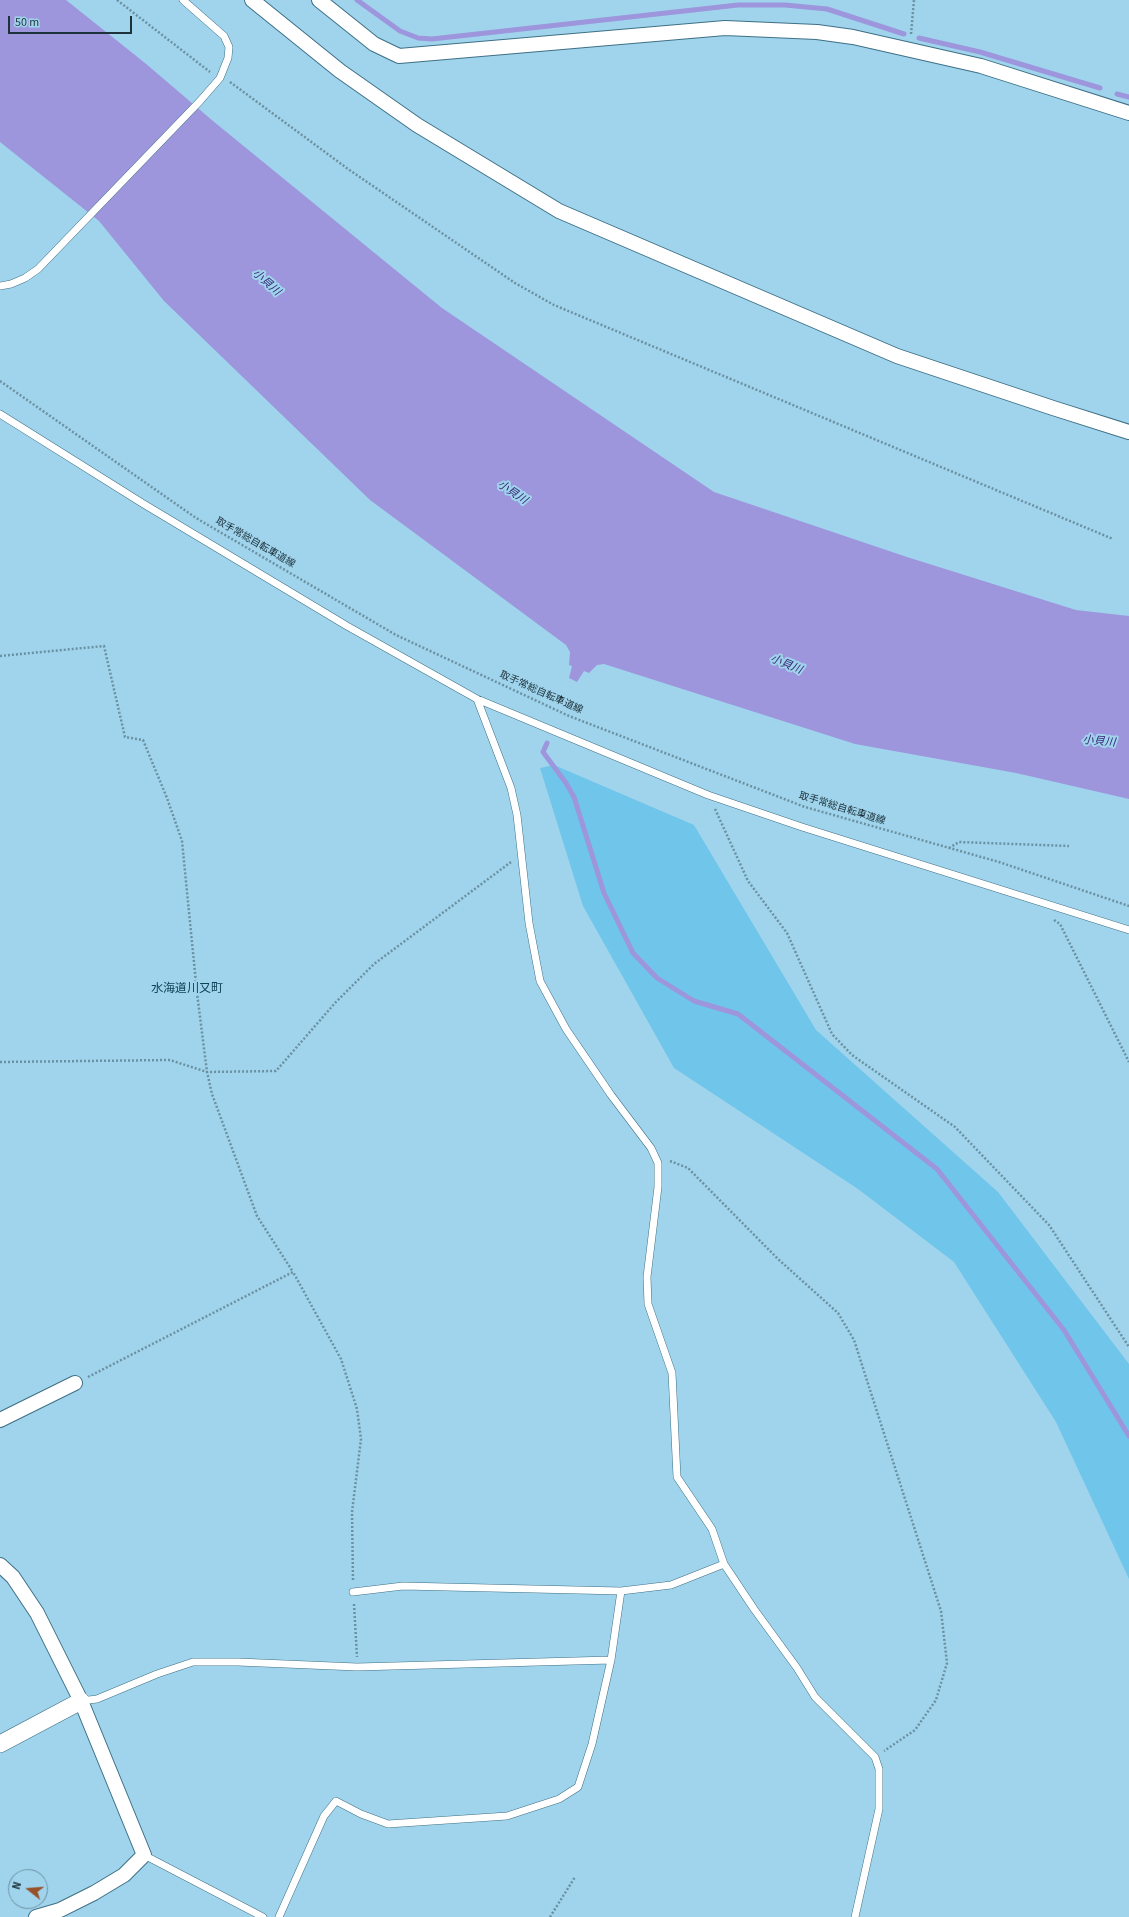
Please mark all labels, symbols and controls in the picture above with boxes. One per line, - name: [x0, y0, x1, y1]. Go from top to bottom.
- scale bar: [10, 8, 134, 34]
- text: 50 m: [15, 14, 39, 31]
- water label: 小貝川: [249, 267, 283, 299]
- water label: 小貝川: [495, 478, 529, 508]
- street label: 取手常総自転車道線: [213, 515, 297, 571]
- water label: 小貝川: [768, 653, 804, 677]
- street label: 取手常総自転車道線: [497, 669, 585, 717]
- water label: 小貝川: [1082, 734, 1116, 750]
- street label: 取手常総自転車道線: [797, 790, 887, 828]
- district label: 水海道川又町: [151, 982, 223, 996]
- north arrow: [8, 1869, 48, 1909]
- text: N: [9, 1880, 25, 1891]

